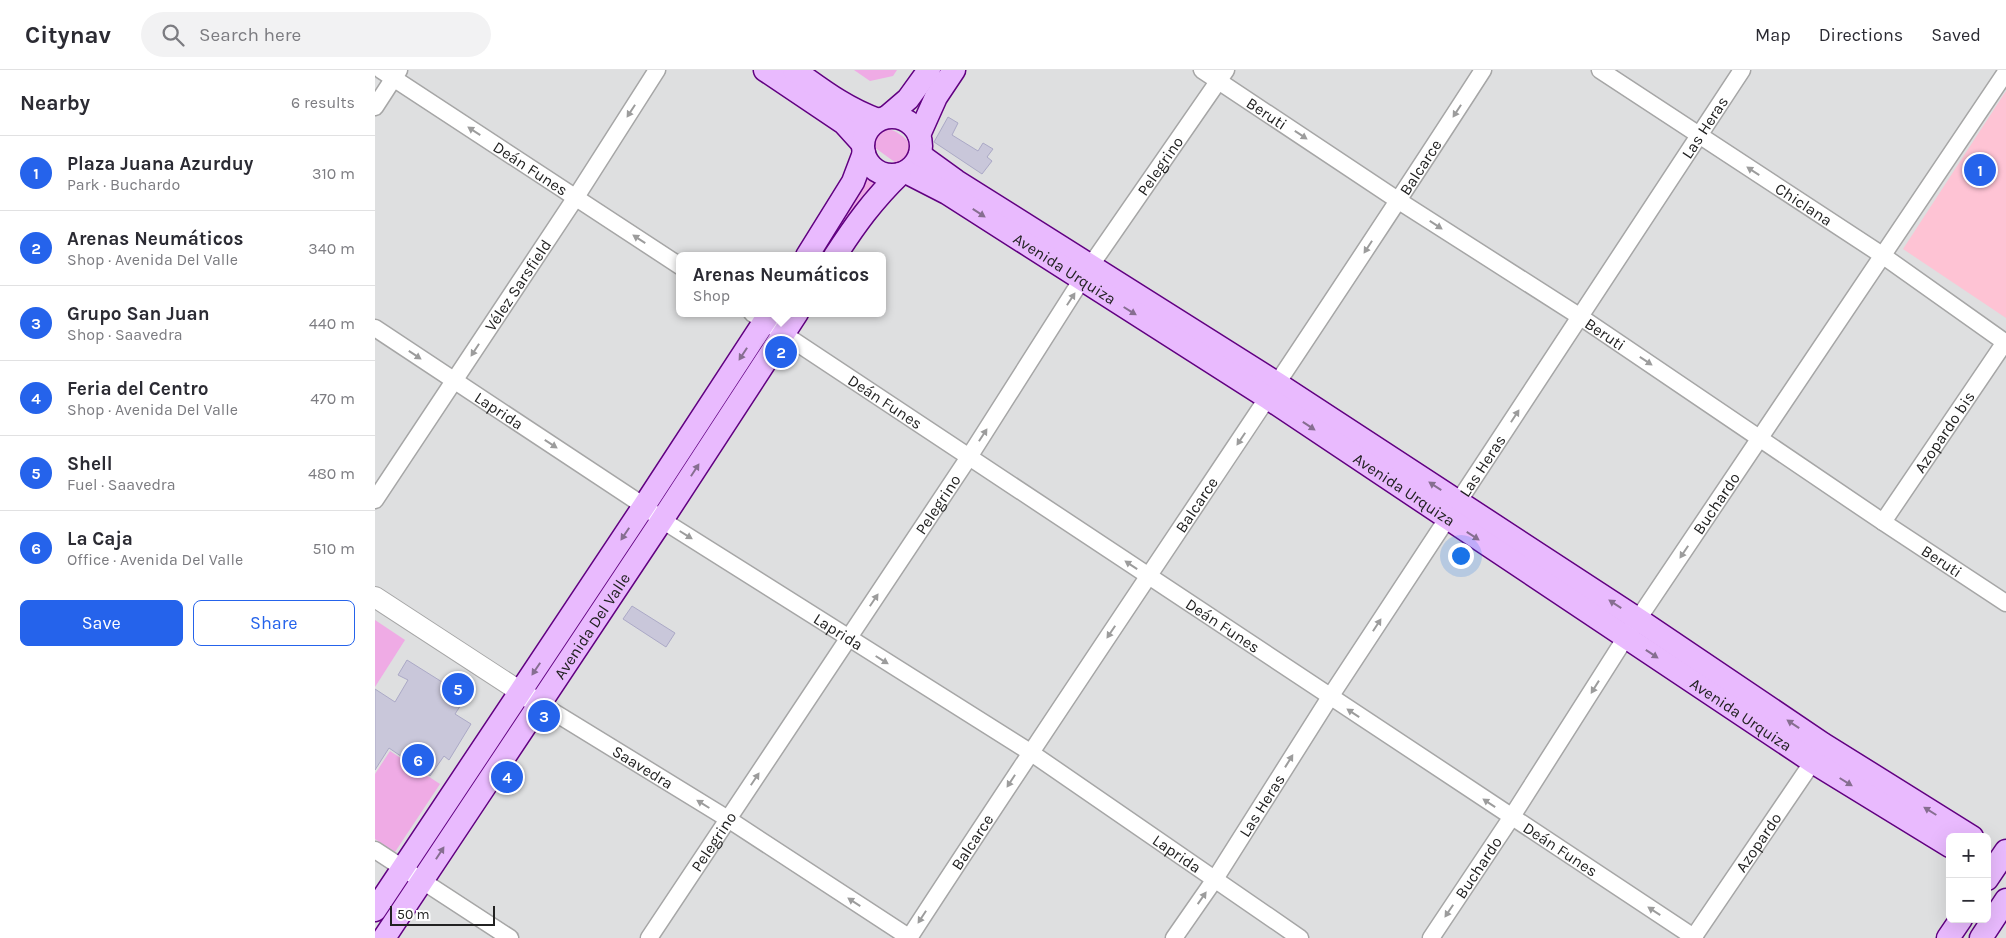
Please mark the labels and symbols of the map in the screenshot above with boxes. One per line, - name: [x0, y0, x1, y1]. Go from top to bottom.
- street label: Las Heras: [1677, 92, 1732, 162]
- street label: Beruti: [1243, 93, 1291, 133]
- one-way arrow: [626, 104, 635, 118]
- one-way arrow: [1452, 104, 1462, 118]
- one-way arrow: [467, 126, 481, 135]
- one-way arrow: [1294, 130, 1307, 140]
- street label: Pelegrino: [1133, 132, 1187, 199]
- street label: Balcarce: [1395, 136, 1445, 198]
- street label: Deán Funes: [490, 137, 571, 199]
- pin: 1: [1964, 151, 1996, 189]
- one-way arrow: [1746, 166, 1759, 175]
- street label: Chiclana: [1772, 178, 1836, 229]
- one-way arrow: [972, 208, 985, 218]
- one-way arrow: [1430, 220, 1443, 229]
- street label: Avenida Urquiza: [1010, 229, 1120, 308]
- one-way arrow: [632, 234, 646, 244]
- street label: Vélez Sarsfield: [480, 236, 555, 334]
- one-way arrow: [1363, 240, 1373, 254]
- one-way arrow: [1066, 292, 1076, 305]
- one-way arrow: [1123, 306, 1137, 315]
- street label: Beruti: [1582, 314, 1629, 354]
- pin: 2: [765, 333, 797, 371]
- one-way arrow: [470, 343, 480, 357]
- one-way arrow: [738, 347, 748, 361]
- one-way arrow: [409, 350, 422, 360]
- one-way arrow: [1639, 356, 1653, 366]
- street label: Deán Funes: [845, 370, 926, 433]
- street label: Laprida: [471, 387, 527, 433]
- street label: Azopardo bis: [1910, 387, 1978, 476]
- one-way arrow: [1510, 409, 1519, 423]
- one-way arrow: [1302, 421, 1316, 430]
- one-way arrow: [978, 428, 988, 442]
- street label: Las Heras: [1455, 431, 1509, 500]
- one-way arrow: [1236, 432, 1246, 445]
- one-way arrow: [544, 440, 558, 449]
- street label: Avenida Urquiza: [1350, 448, 1459, 530]
- one-way arrow: [690, 464, 699, 477]
- street label: Buchardo: [1689, 469, 1744, 538]
- street label: Pelegrino: [911, 471, 964, 538]
- street label: Balcarce: [1171, 473, 1222, 536]
- one-way arrow: [1428, 481, 1441, 491]
- one-way arrow: [621, 527, 630, 541]
- one-way arrow: [679, 530, 692, 540]
- one-way arrow: [1466, 531, 1479, 541]
- street label: Beruti: [1918, 541, 1966, 581]
- your location: [1448, 543, 1474, 569]
- one-way arrow: [1680, 545, 1689, 558]
- one-way arrow: [1124, 560, 1138, 570]
- street label: Avenida Del Valle: [550, 569, 634, 682]
- one-way arrow: [869, 593, 879, 606]
- street label: Deán Funes: [1182, 594, 1264, 657]
- one-way arrow: [1608, 599, 1621, 609]
- street label: Laprida: [810, 609, 867, 654]
- one-way arrow: [1373, 618, 1382, 632]
- one-way arrow: [1106, 625, 1116, 638]
- one-way arrow: [1645, 650, 1659, 659]
- one-way arrow: [876, 655, 889, 664]
- one-way arrow: [531, 663, 540, 676]
- pin: 5: [442, 670, 474, 708]
- street label: Avenida Urquiza: [1687, 673, 1796, 755]
- one-way arrow: [1590, 680, 1599, 694]
- pin: 3: [528, 697, 560, 735]
- one-way arrow: [1347, 708, 1360, 718]
- one-way arrow: [1786, 719, 1800, 729]
- pin: 6: [402, 741, 434, 779]
- street label: Saavedra: [609, 741, 677, 793]
- one-way arrow: [1285, 755, 1294, 768]
- pin: 4: [491, 758, 523, 796]
- street label: Las Heras: [1235, 770, 1288, 840]
- one-way arrow: [750, 772, 760, 786]
- one-way arrow: [1006, 774, 1016, 788]
- one-way arrow: [1840, 777, 1853, 787]
- one-way arrow: [1482, 798, 1495, 808]
- one-way arrow: [696, 800, 710, 809]
- one-way arrow: [1924, 806, 1937, 816]
- street label: Pelegrino: [687, 808, 740, 875]
- street label: Azopardo: [1731, 809, 1785, 875]
- street label: Balcarce: [947, 810, 997, 873]
- street label: Deán Funes: [1520, 817, 1601, 880]
- street label: Laprida: [1149, 830, 1205, 877]
- street label: Buchardo: [1451, 833, 1506, 902]
- one-way arrow: [435, 847, 444, 860]
- one-way arrow: [1197, 891, 1207, 905]
- one-way arrow: [848, 897, 861, 907]
- scale bar: [390, 903, 495, 926]
- one-way arrow: [1444, 904, 1454, 918]
- one-way arrow: [1647, 907, 1661, 916]
- one-way arrow: [917, 910, 927, 924]

